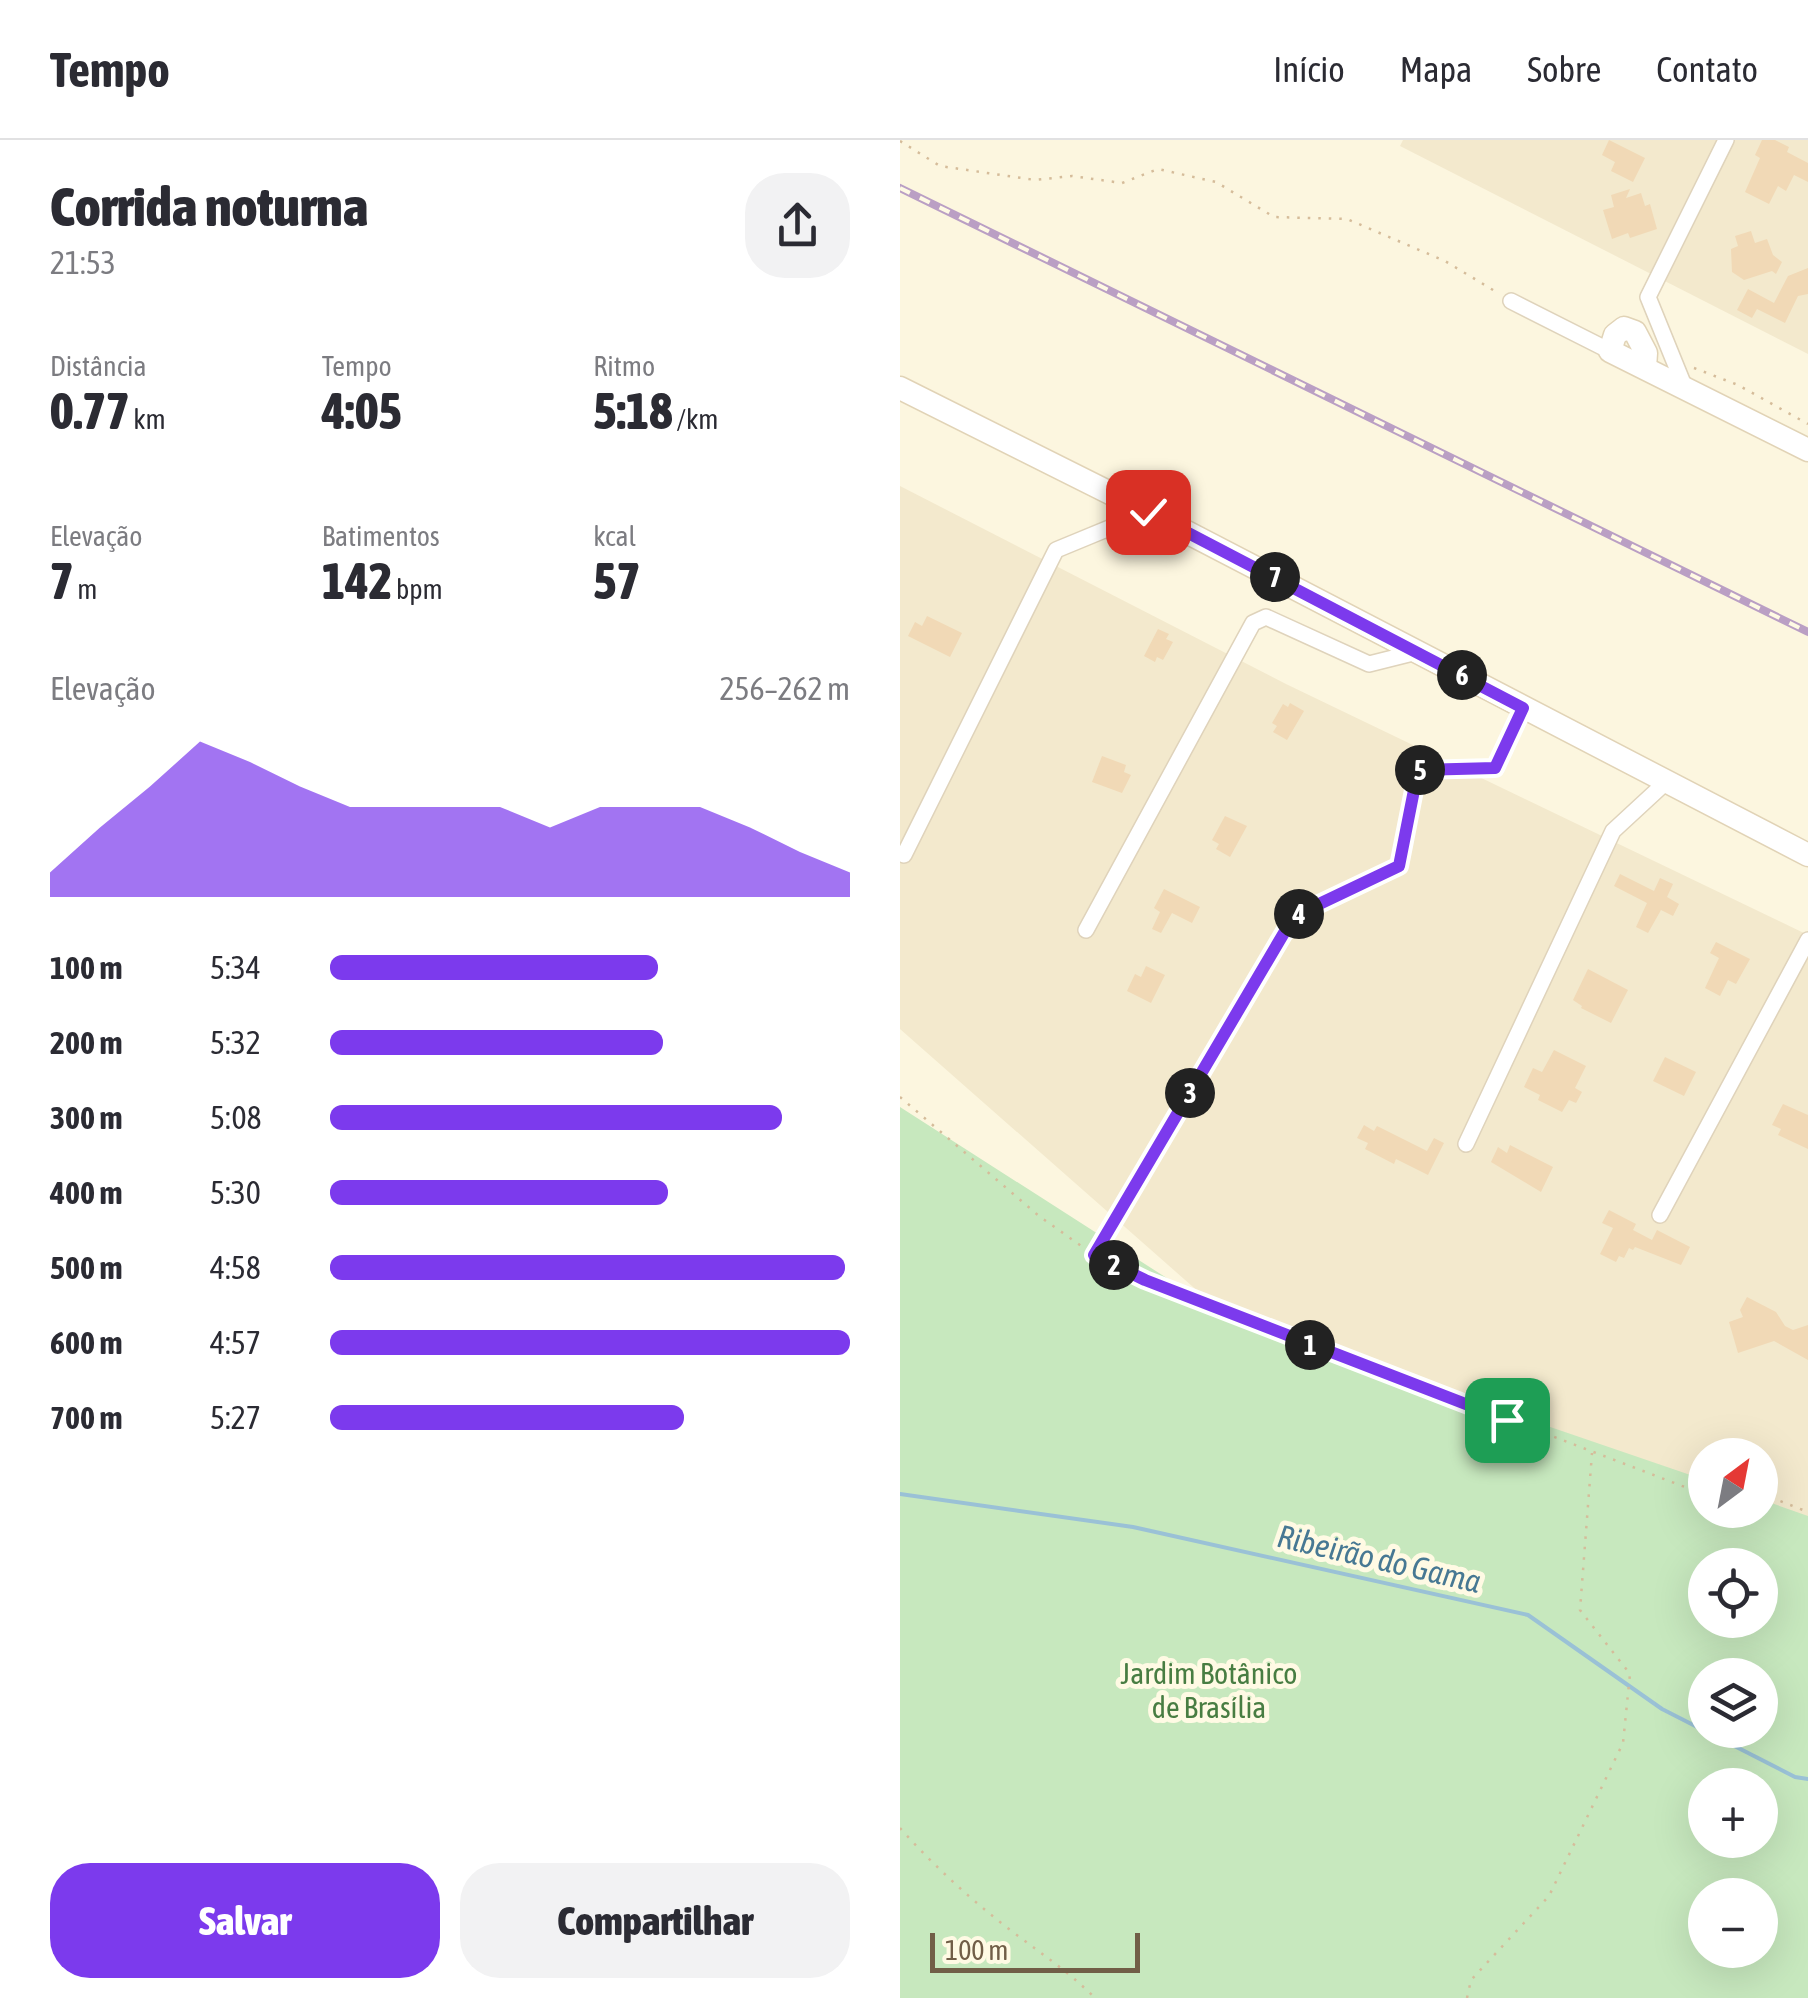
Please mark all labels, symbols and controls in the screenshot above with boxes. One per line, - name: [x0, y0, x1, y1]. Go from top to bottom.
- text: Tempo: [50, 42, 170, 97]
- text: Início: [1273, 49, 1345, 89]
- text: Mapa: [1400, 49, 1472, 89]
- text: Sobre: [1527, 49, 1601, 89]
- text: Contato: [1656, 49, 1758, 89]
- button: share: [745, 173, 850, 278]
- text: Corrida noturna: [50, 175, 368, 238]
- text: 21:53: [50, 244, 116, 281]
- text: Distância: [50, 350, 147, 382]
- text: Tempo: [322, 350, 392, 382]
- text: Ritmo: [593, 350, 655, 382]
- text: 0.77: [50, 382, 129, 440]
- text: 4:05: [322, 382, 402, 440]
- text: 5:18: [593, 382, 673, 440]
- text: km: [129, 403, 166, 435]
- text: /km: [673, 403, 719, 435]
- pin: [1106, 470, 1191, 555]
- icon: check: [1121, 485, 1176, 540]
- text: Elevação: [50, 520, 142, 552]
- text: Batimentos: [322, 520, 440, 552]
- text: kcal: [593, 520, 636, 552]
- text: 7: [50, 552, 74, 610]
- text: 142: [322, 552, 392, 610]
- text: 57: [593, 552, 640, 610]
- pin: 7: [1250, 552, 1300, 602]
- text: 7: [1268, 561, 1282, 593]
- text: m: [74, 573, 98, 605]
- text: bpm: [392, 573, 443, 605]
- pin: 6: [1437, 650, 1487, 700]
- text: 6: [1455, 659, 1469, 691]
- text: Elevação: [50, 670, 156, 707]
- text: 256–262 m: [720, 670, 850, 707]
- pin: 5: [1395, 745, 1445, 795]
- text: 5: [1413, 754, 1427, 786]
- pin: 4: [1274, 889, 1324, 939]
- text: 4: [1292, 898, 1306, 930]
- text: 100 m: [50, 949, 123, 986]
- text: 5:34: [210, 949, 261, 986]
- text: 200 m: [50, 1024, 123, 1061]
- text: 5:32: [210, 1024, 261, 1061]
- pin: 3: [1165, 1068, 1215, 1118]
- text: 3: [1183, 1077, 1197, 1109]
- text: 300 m: [50, 1099, 123, 1136]
- text: 5:08: [210, 1099, 261, 1136]
- text: 400 m: [50, 1174, 123, 1211]
- text: 5:30: [210, 1174, 261, 1211]
- pin: 2: [1089, 1240, 1139, 1290]
- text: 500 m: [50, 1249, 123, 1286]
- text: 4:58: [210, 1249, 261, 1286]
- text: 2: [1107, 1249, 1121, 1281]
- pin: 1: [1285, 1320, 1335, 1370]
- text: 600 m: [50, 1324, 123, 1361]
- text: 4:57: [210, 1324, 261, 1361]
- text: 1: [1303, 1329, 1317, 1361]
- pin: [1465, 1378, 1550, 1463]
- icon: arrive: [1480, 1393, 1535, 1448]
- text: 700 m: [50, 1399, 123, 1436]
- text: 5:27: [210, 1399, 261, 1436]
- north arrow: [1688, 1438, 1778, 1528]
- map controls: [1688, 1438, 1778, 1968]
- water label: Ribeirão do Gama: [1274, 1517, 1485, 1600]
- button: locate: [1688, 1548, 1778, 1638]
- park label: Jardim Botânico de Brasília: [1121, 1656, 1297, 1724]
- button: layers: [1688, 1658, 1778, 1748]
- button: +: [1688, 1768, 1778, 1858]
- button: Salvar: [50, 1863, 440, 1978]
- button: Compartilhar: [460, 1863, 850, 1978]
- button: −: [1688, 1878, 1778, 1968]
- scale bar: [930, 1928, 1140, 1972]
- text: 100 m: [945, 1934, 1008, 1966]

